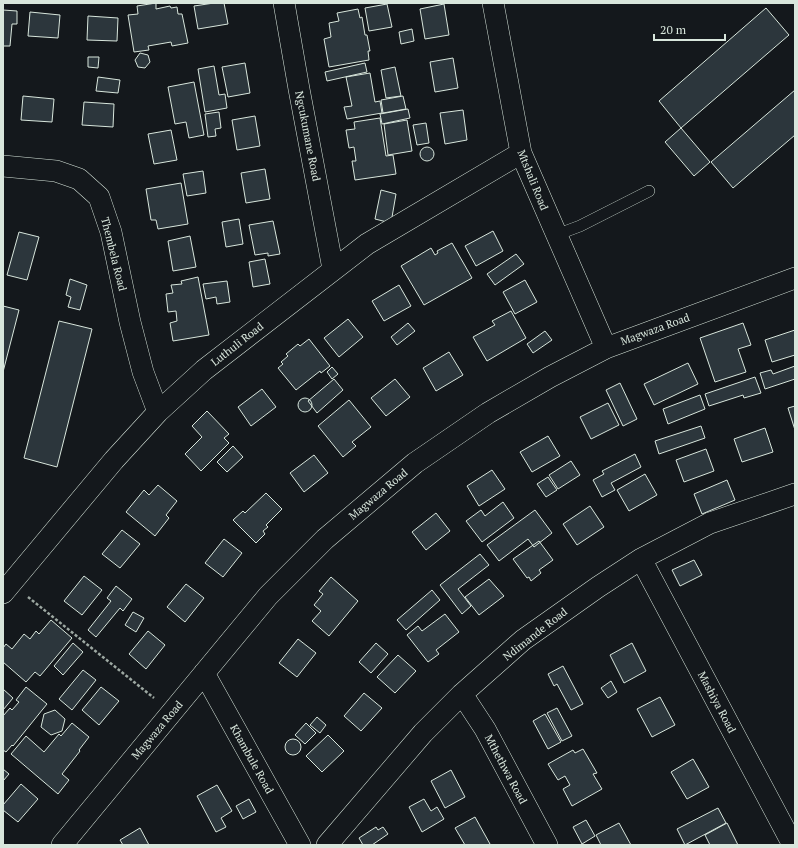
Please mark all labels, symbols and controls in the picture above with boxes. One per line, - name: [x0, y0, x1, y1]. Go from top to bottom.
- scale bar: [654, 16, 725, 42]
- text: 20 m: [660, 22, 687, 37]
- street label: Ngcukumane Road: [292, 90, 324, 182]
- street label: Mtshali Road: [514, 148, 552, 212]
- street label: Thembela Road: [98, 215, 130, 293]
- street label: Magwaza Road: [619, 310, 691, 348]
- street label: Luthuli Road: [208, 319, 266, 369]
- street label: Magwaza Road: [346, 465, 410, 523]
- street label: Ndimande Road: [500, 605, 570, 663]
- street label: Mashiya Road: [695, 669, 739, 735]
- street label: Magwaza Road: [128, 698, 186, 762]
- street label: Khambule Road: [227, 722, 277, 796]
- street label: Mthethwa Road: [482, 732, 530, 806]

